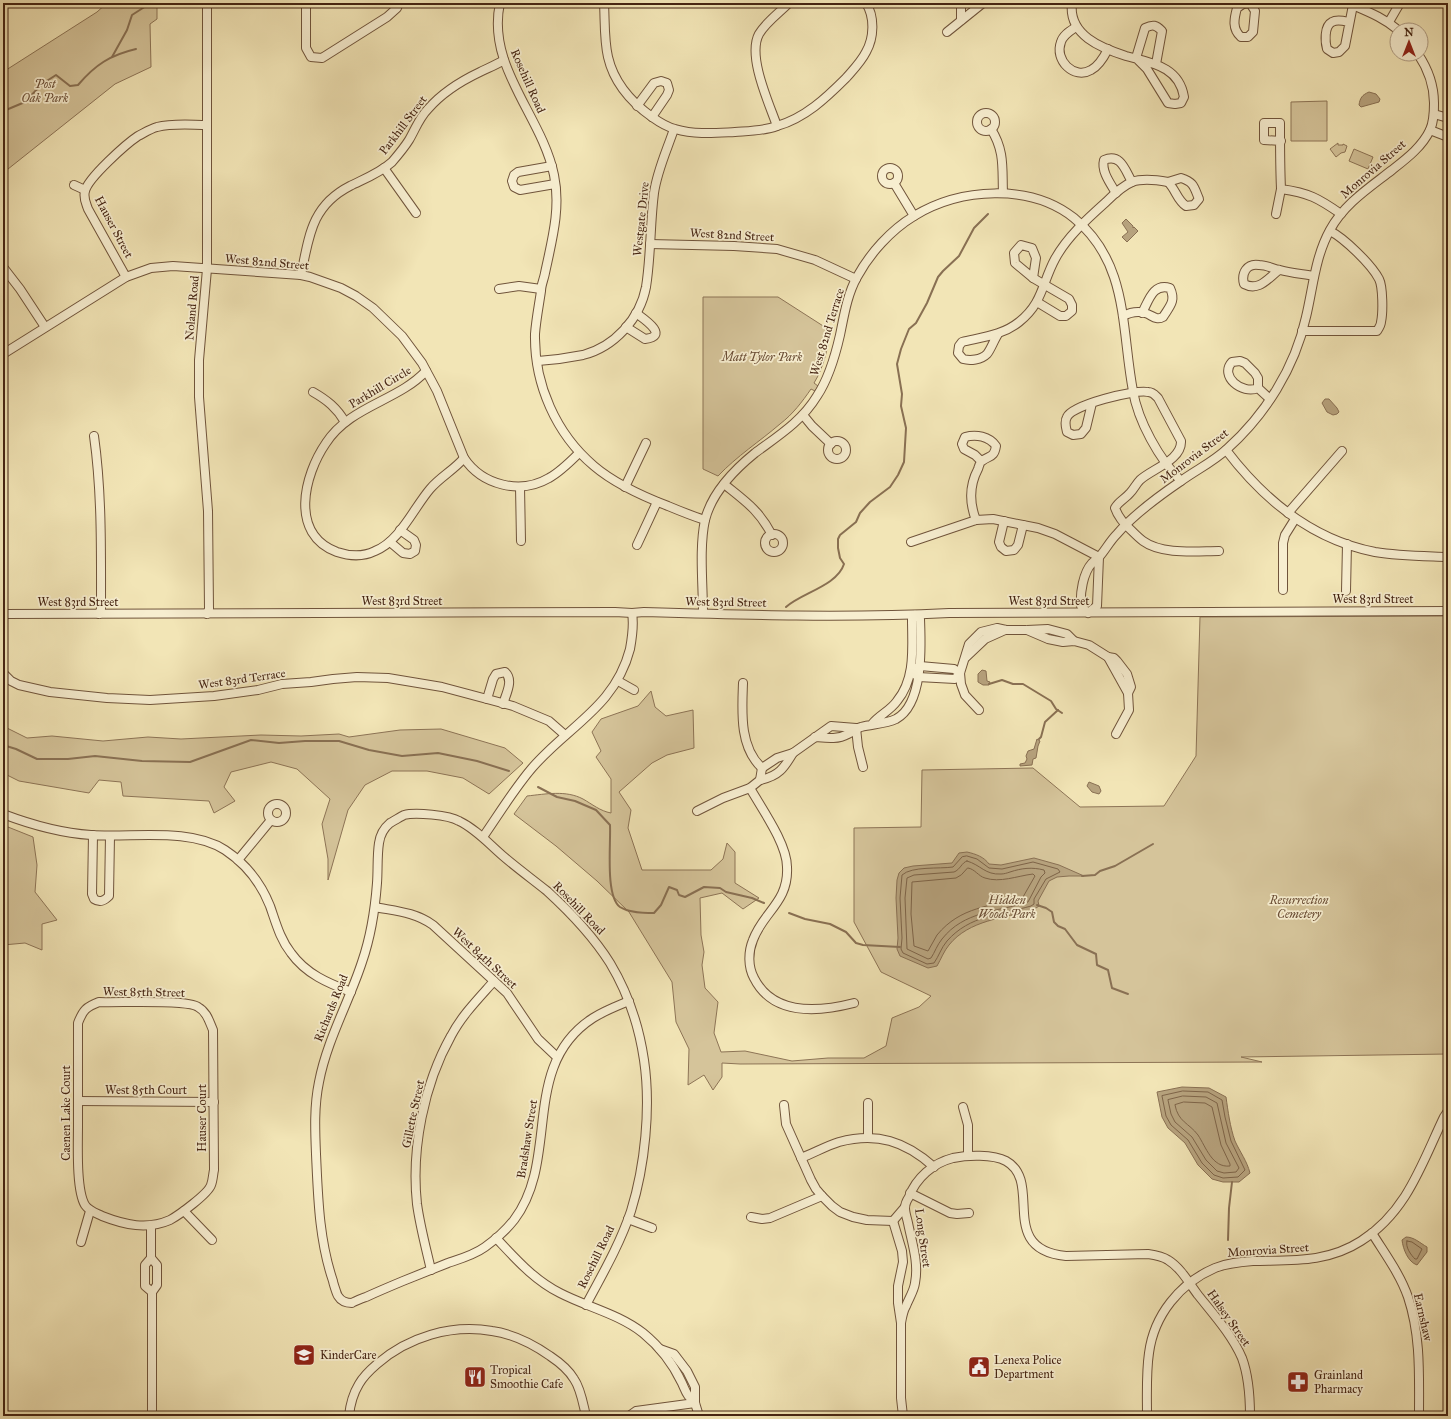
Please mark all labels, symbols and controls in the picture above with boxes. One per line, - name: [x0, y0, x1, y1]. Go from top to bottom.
- north arrow: [1389, 22, 1429, 62]
- text: N: [1404, 26, 1414, 39]
- street label: Rosehill Road: [508, 47, 548, 115]
- park label: Post Oak Park: [22, 77, 69, 105]
- street label: Parkhill Street: [376, 92, 430, 157]
- street label: Monrovia Street: [1337, 136, 1409, 201]
- street label: Westgate Drive: [630, 181, 653, 257]
- street label: Hauser Street: [92, 194, 137, 261]
- street label: West 82nd Street: [690, 226, 775, 244]
- street label: West 82nd Street: [224, 251, 310, 273]
- street label: Noland Road: [182, 275, 202, 341]
- street label: West 82nd Terrace: [807, 286, 847, 378]
- park label: Matt Tylor Park: [721, 350, 803, 364]
- street label: Parkhill Circle: [346, 363, 414, 411]
- street label: Monrovia Street: [1157, 425, 1232, 486]
- street label: West 83rd Street: [1332, 592, 1414, 606]
- street label: West 83rd Street: [361, 594, 443, 608]
- street label: West 83rd Street: [685, 594, 767, 610]
- street label: West 83rd Street: [1008, 594, 1090, 608]
- street label: West 83rd Street: [37, 595, 119, 609]
- street label: West 83rd Terrace: [198, 666, 286, 692]
- street label: Rosehill Road: [550, 879, 608, 937]
- park label: Hidden Woods Park: [978, 893, 1036, 921]
- park label: Resurrection Cemetery: [1268, 893, 1329, 921]
- street label: West 84th Street: [450, 924, 521, 992]
- street label: Richards Road: [311, 972, 351, 1044]
- street label: West 85th Street: [103, 984, 186, 1000]
- street label: Caenen Lake Court: [59, 1065, 73, 1161]
- street label: Gillette Street: [399, 1078, 427, 1149]
- street label: West 85th Court: [105, 1083, 188, 1097]
- street label: Hauser Court: [195, 1083, 209, 1152]
- street label: Bradshaw Street: [514, 1098, 540, 1179]
- street label: Long Street: [911, 1208, 934, 1269]
- street label: Rosehill Road: [575, 1223, 617, 1291]
- street label: Monrovia Street: [1227, 1240, 1310, 1260]
- street label: Halsey Street: [1204, 1287, 1254, 1350]
- street label: Earnshaw: [1411, 1292, 1435, 1342]
- school or university icon: KinderCare: [291, 1342, 317, 1368]
- place label: KinderCare: [320, 1348, 377, 1362]
- place label: Lenexa Police Department: [994, 1353, 1062, 1381]
- public building icon: Lenexa Police Department: [966, 1354, 992, 1380]
- place label: Tropical Smoothie Cafe: [490, 1363, 563, 1391]
- restaurant icon: Tropical Smoothie Cafe: [462, 1364, 488, 1390]
- place label: Grainland Pharmacy: [1314, 1368, 1363, 1396]
- pharmacy icon: Grainland Pharmacy: [1285, 1369, 1311, 1395]

